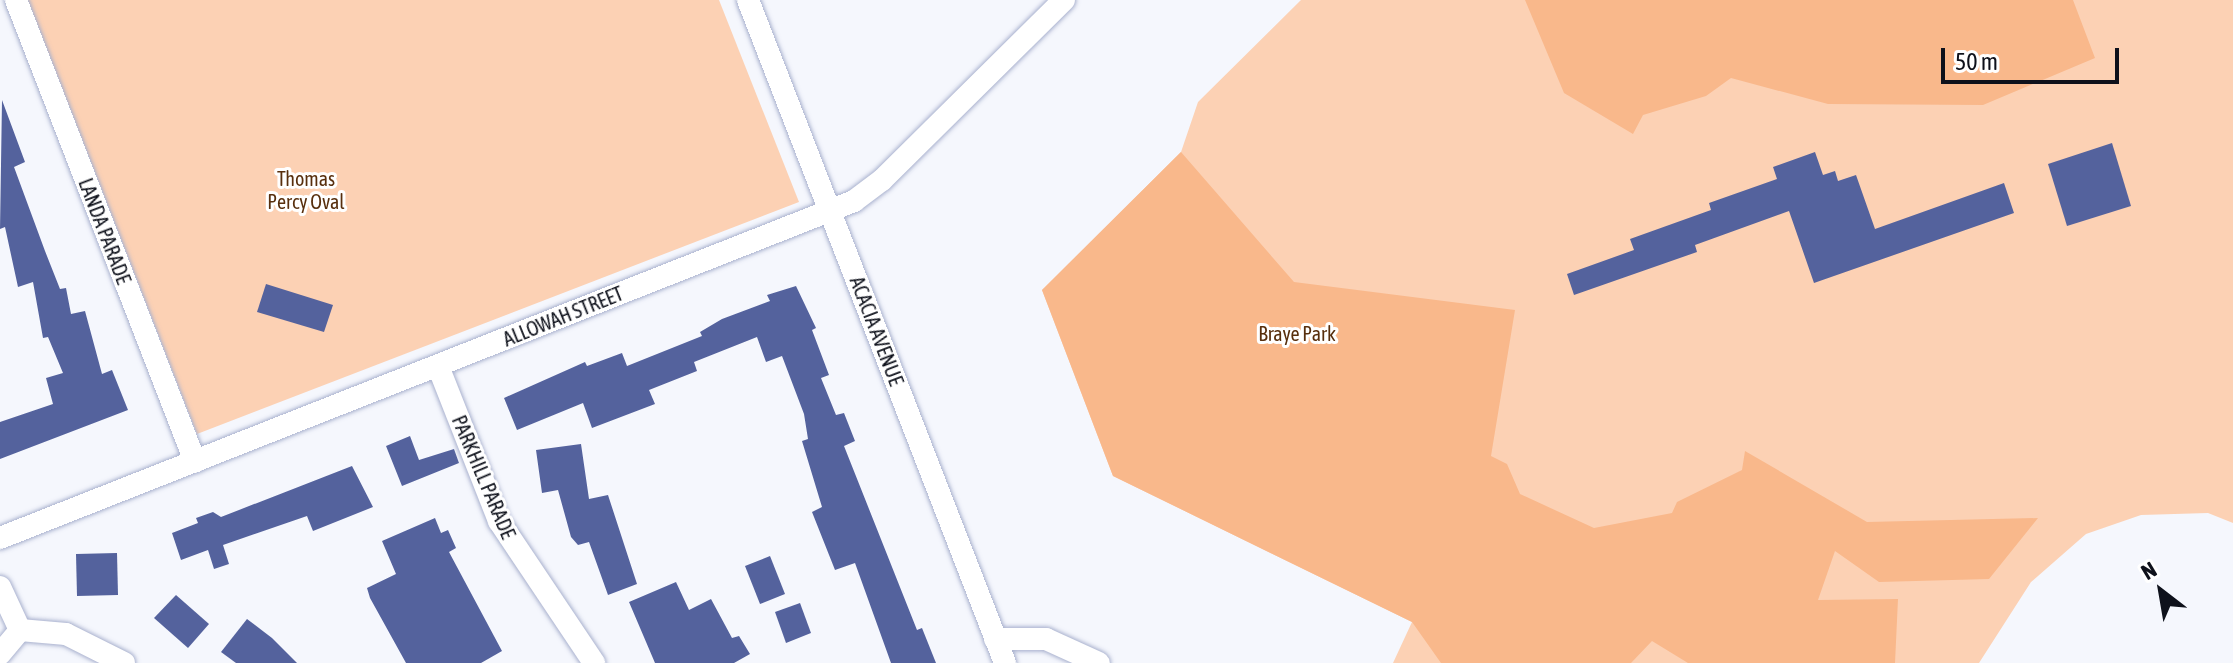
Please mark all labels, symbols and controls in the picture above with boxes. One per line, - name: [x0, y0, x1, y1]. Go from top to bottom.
- scale bar: [1945, 32, 2123, 82]
- text: 50 m: [1955, 48, 1998, 75]
- park label: Thomas Percy Oval: [267, 166, 345, 213]
- street label: LANDA PARADE: [74, 175, 136, 287]
- street label: ACACIA AVENUE: [845, 273, 909, 389]
- street label: ALLOWAH STREET: [499, 281, 627, 351]
- park label: Braye Park: [1258, 321, 1336, 345]
- street label: PARKHILL PARADE: [447, 412, 521, 542]
- north arrow: [2121, 551, 2201, 631]
- text: N: [2136, 556, 2161, 585]

